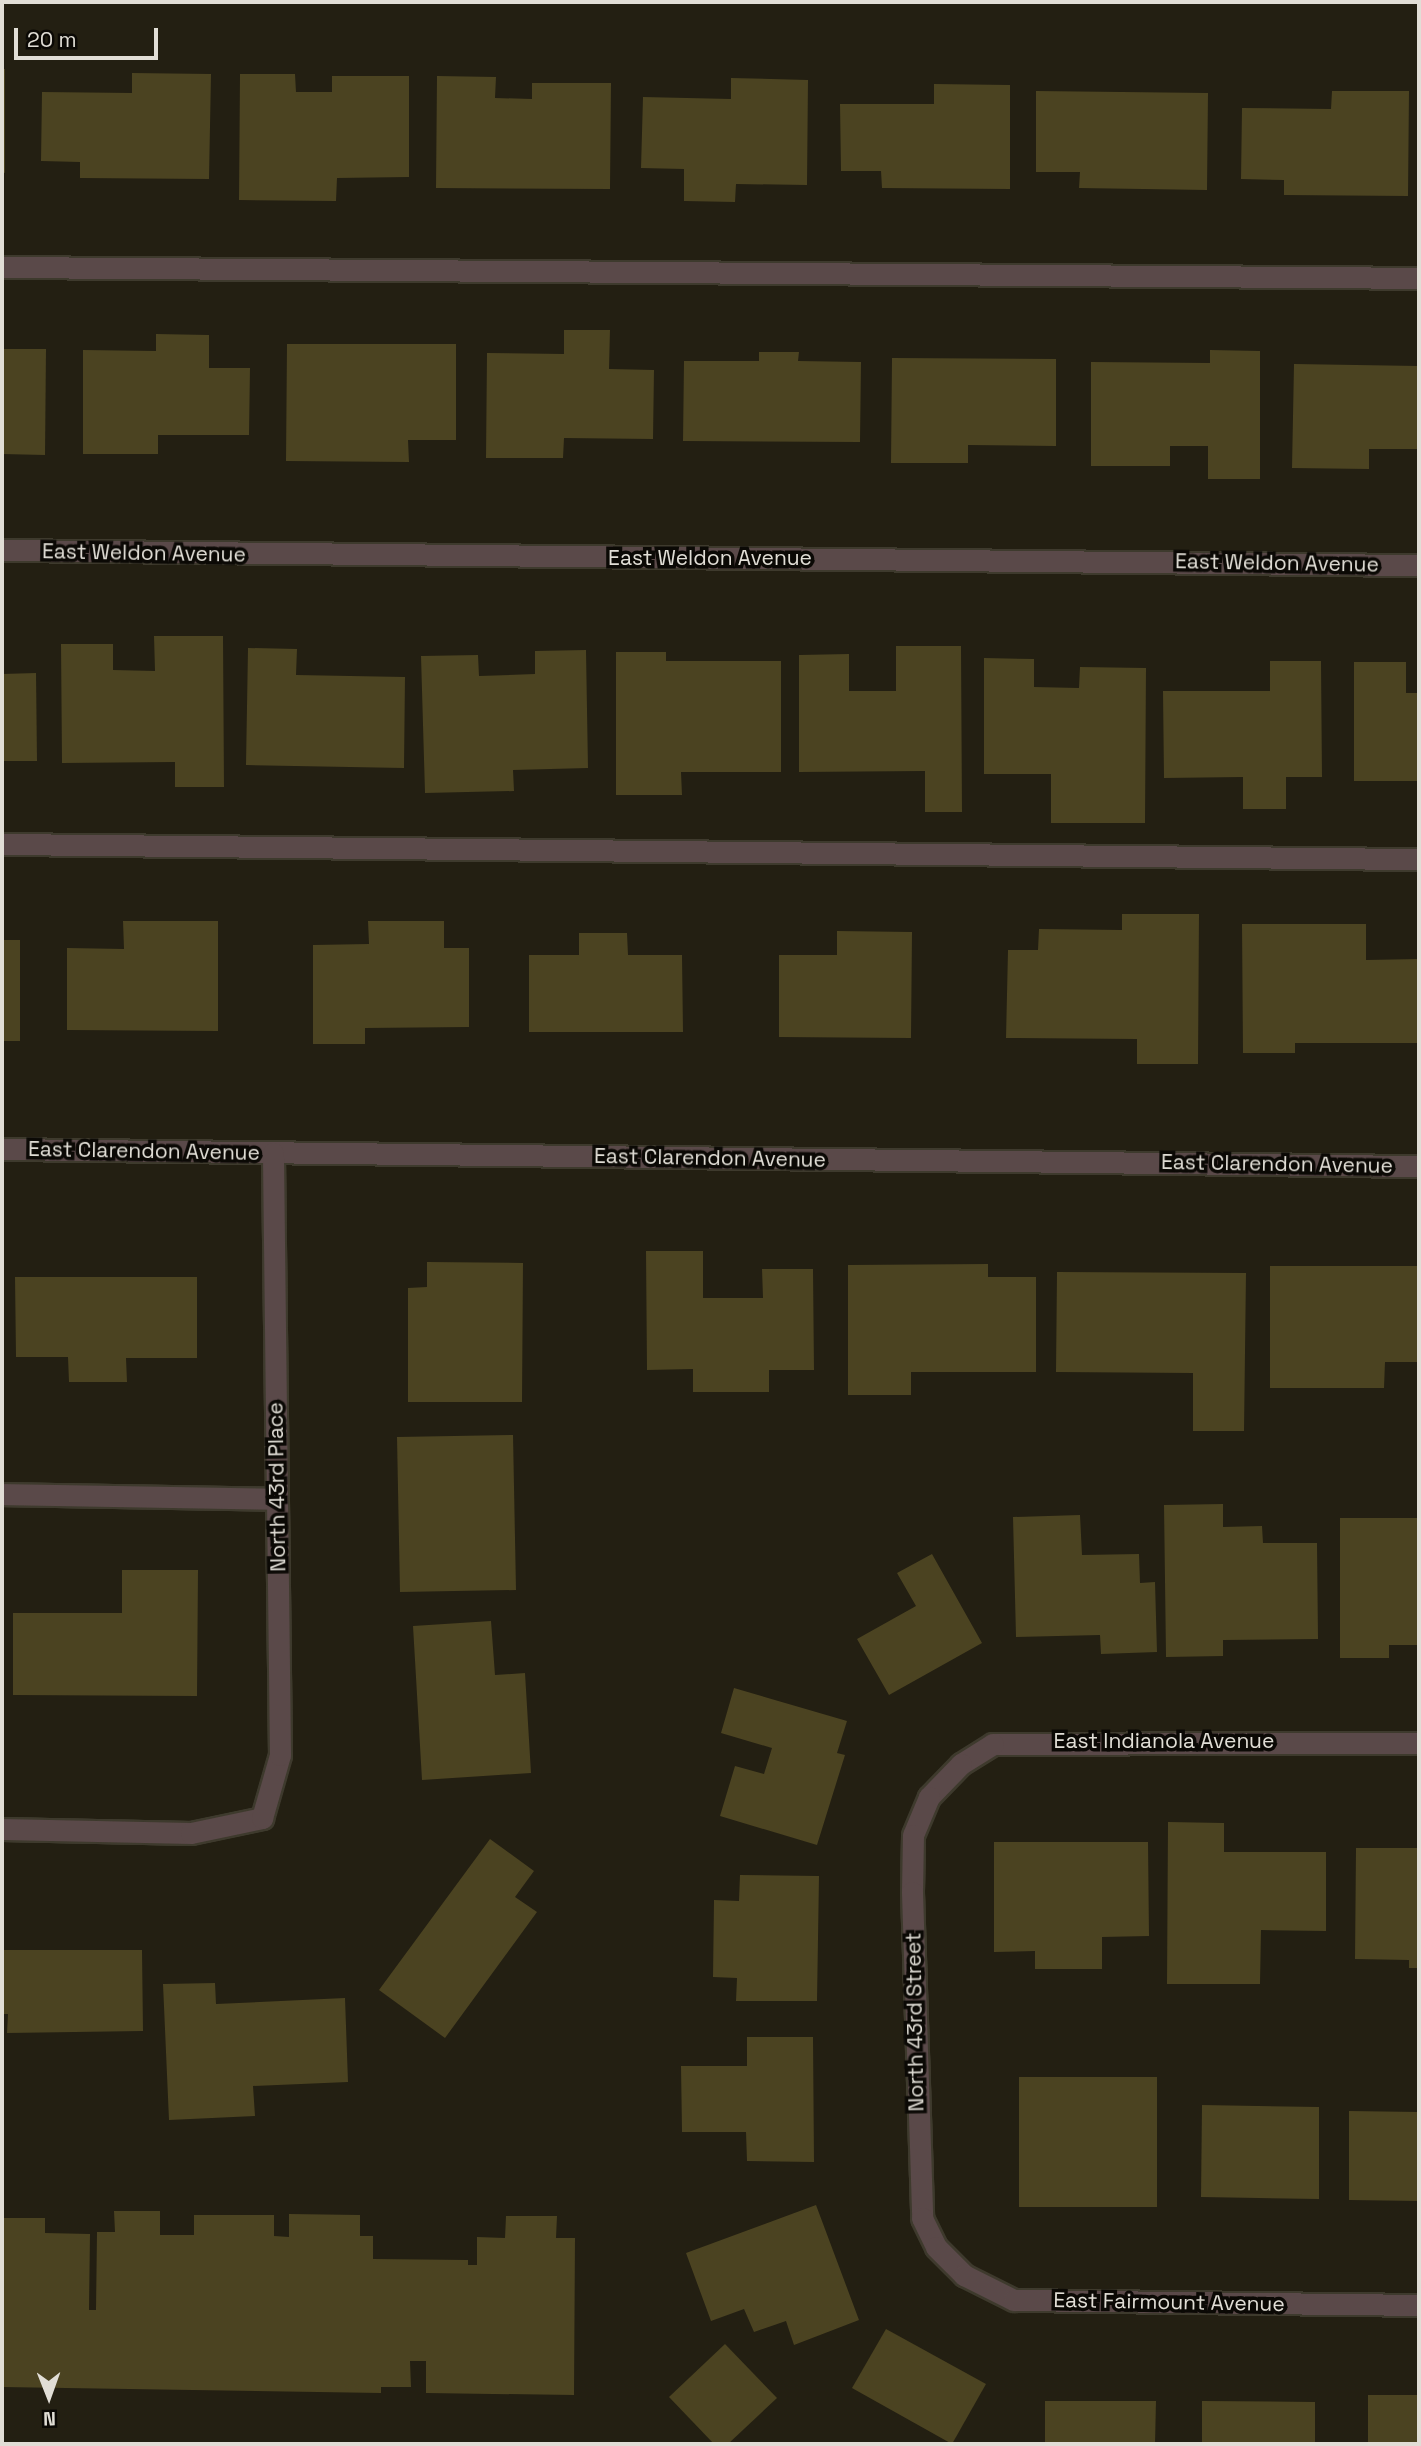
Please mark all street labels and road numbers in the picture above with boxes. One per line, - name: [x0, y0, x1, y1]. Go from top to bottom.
- street label: East Weldon Avenue: [42, 539, 246, 567]
- street label: East Weldon Avenue: [608, 545, 812, 571]
- street label: East Weldon Avenue: [1175, 549, 1379, 577]
- street label: East Clarendon Avenue: [28, 1136, 260, 1166]
- street label: East Clarendon Avenue: [594, 1143, 826, 1173]
- street label: East Clarendon Avenue: [1161, 1149, 1393, 1179]
- street label: North 43rd Place: [263, 1402, 291, 1572]
- street label: East Indianola Avenue: [1053, 1728, 1275, 1754]
- street label: North 43rd Street: [901, 1932, 929, 2112]
- street label: East Fairmount Avenue: [1053, 2287, 1285, 2317]

